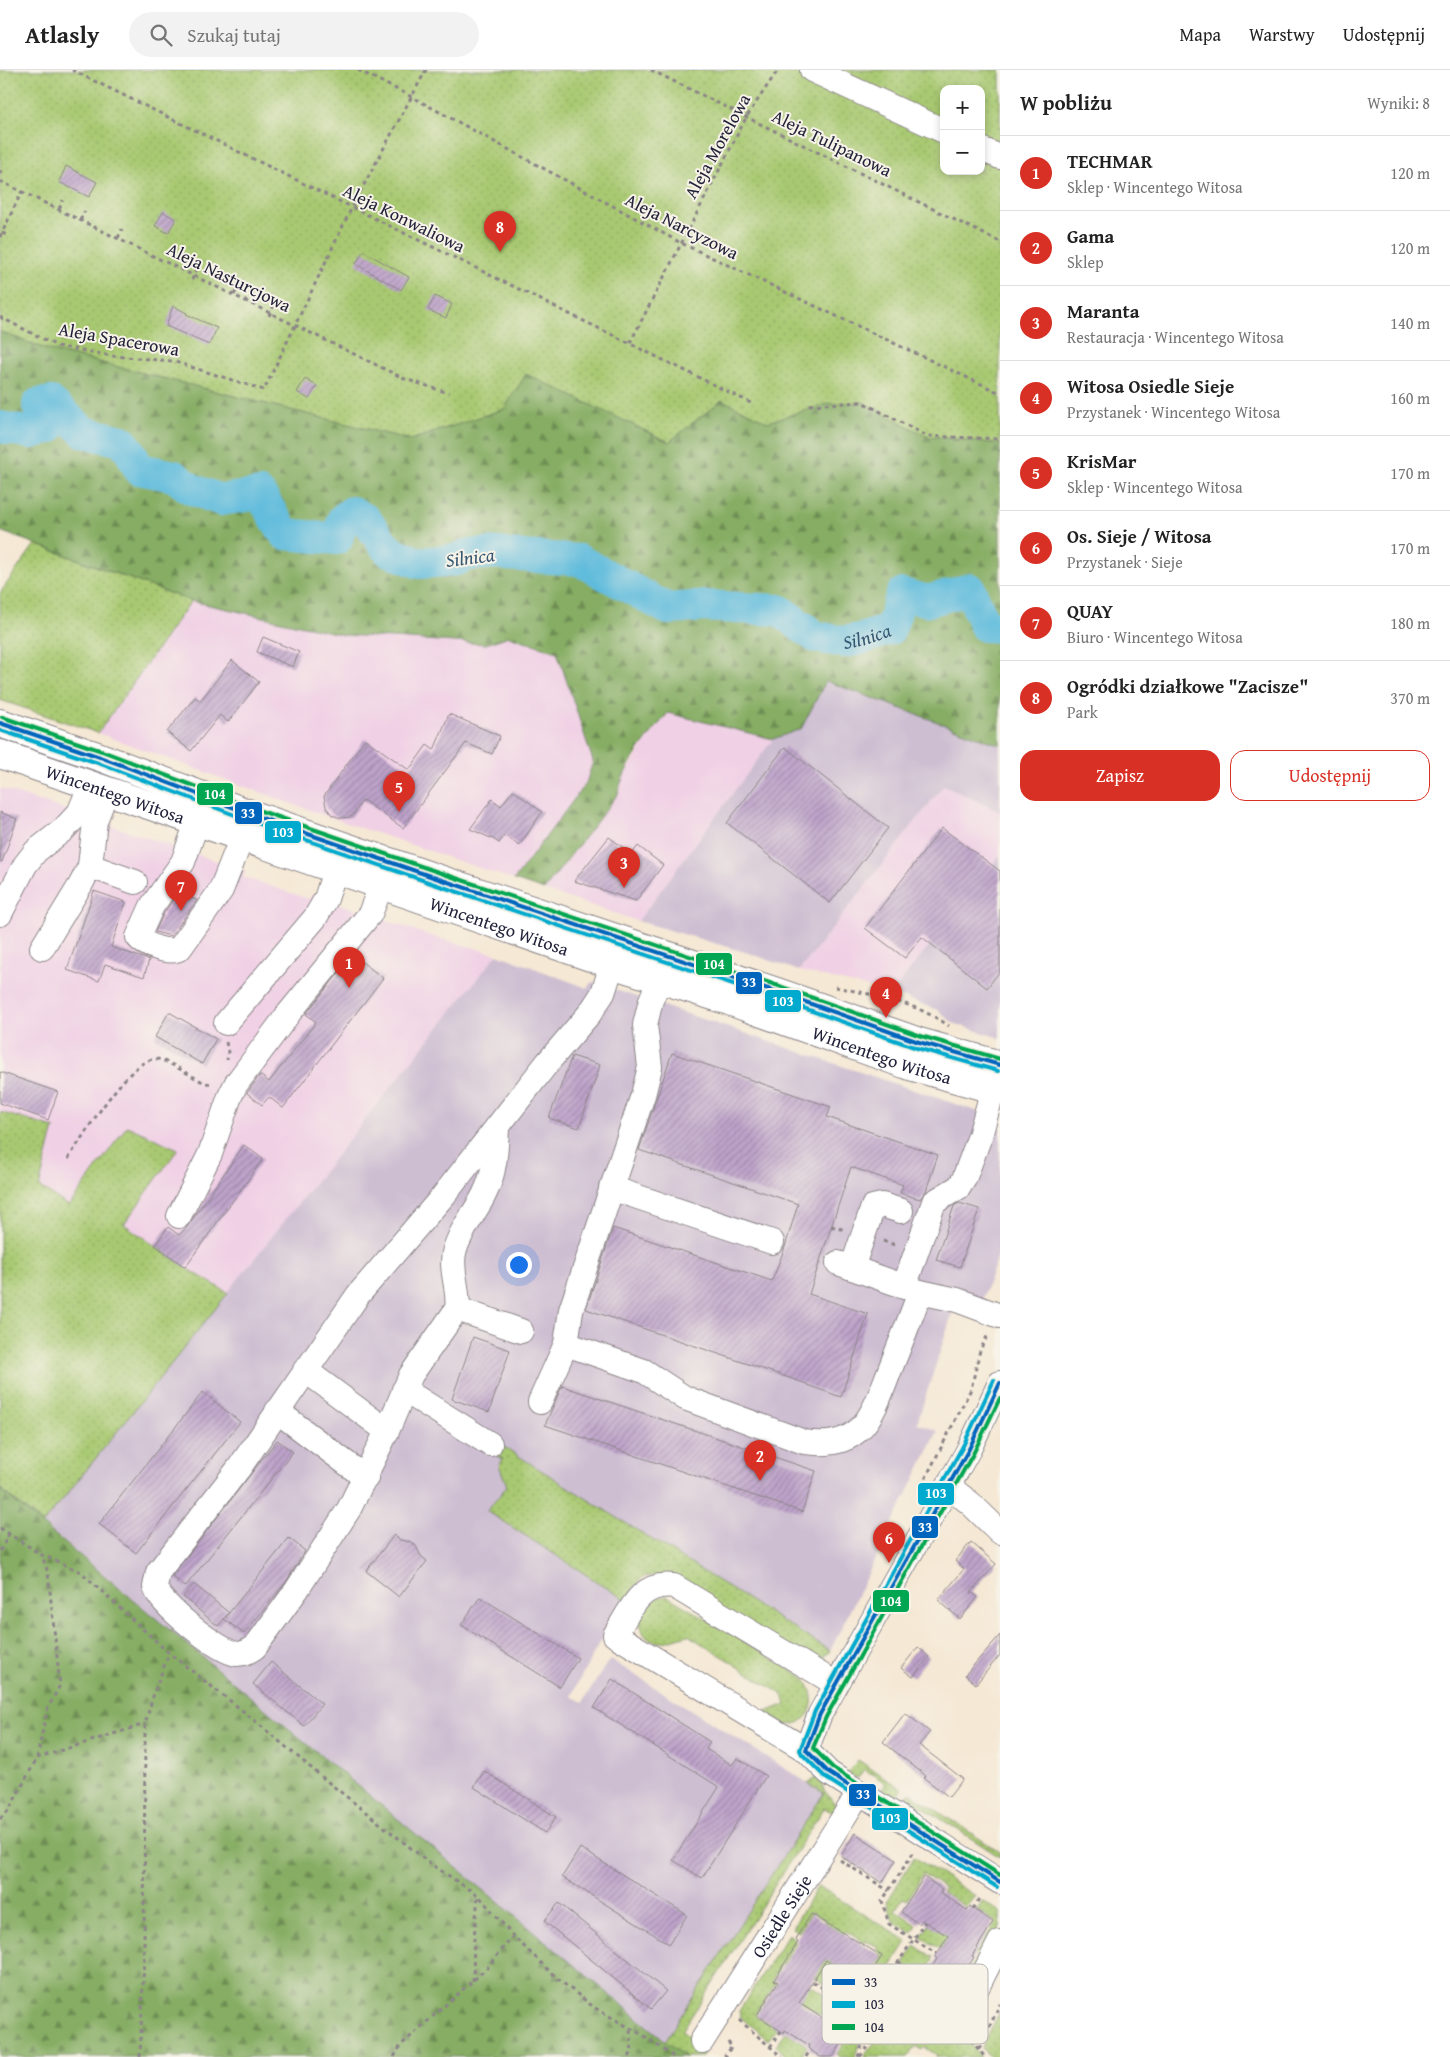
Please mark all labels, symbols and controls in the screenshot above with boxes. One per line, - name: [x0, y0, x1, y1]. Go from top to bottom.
- search box: [129, 12, 479, 57]
- text: Atlasly: [25, 17, 99, 52]
- icon: search: [147, 21, 175, 49]
- text: Szukaj tutaj: [187, 21, 281, 49]
- text: Mapa: [1179, 21, 1221, 48]
- text: Warstwy: [1249, 21, 1315, 48]
- text: Udostępnij: [1343, 21, 1425, 48]
- map controls: [940, 85, 985, 175]
- button: +: [940, 85, 985, 130]
- text: W pobliżu: [1020, 87, 1112, 118]
- street label: Aleja Morelowa: [677, 88, 757, 203]
- text: Wyniki: 8: [1367, 91, 1430, 115]
- street label: Aleja Tulipanowa: [768, 102, 897, 184]
- button: −: [940, 130, 985, 175]
- text: TECHMAR: [1067, 147, 1153, 175]
- text: 1: [1032, 161, 1040, 185]
- text: 120 m: [1390, 161, 1430, 185]
- text: Sklep · Wincentego Witosa: [1067, 175, 1243, 199]
- street label: Aleja Konwaliowa: [338, 177, 470, 259]
- street label: Aleja Narcyzowa: [621, 186, 744, 266]
- pin: 8: [484, 211, 516, 252]
- text: Gama: [1067, 222, 1114, 250]
- street label: Aleja Nasturcjowa: [162, 235, 296, 319]
- text: 2: [1032, 236, 1040, 260]
- text: 120 m: [1390, 236, 1430, 260]
- text: Sklep: [1067, 250, 1104, 274]
- text: Maranta: [1067, 297, 1140, 325]
- text: 3: [1032, 311, 1040, 335]
- text: 140 m: [1390, 311, 1430, 335]
- street label: Aleja Spacerowa: [56, 315, 182, 363]
- text: Restauracja · Wincentego Witosa: [1067, 325, 1284, 349]
- text: Witosa Osiedle Sieje: [1067, 372, 1234, 400]
- text: 4: [1032, 386, 1040, 410]
- text: 160 m: [1390, 386, 1430, 410]
- text: Przystanek · Wincentego Witosa: [1067, 400, 1280, 424]
- text: KrisMar: [1067, 447, 1137, 475]
- text: 5: [1032, 461, 1040, 485]
- text: 170 m: [1390, 461, 1430, 485]
- text: Sklep · Wincentego Witosa: [1067, 475, 1243, 499]
- text: Os. Sieje / Witosa: [1067, 522, 1212, 550]
- text: 6: [1032, 536, 1040, 560]
- text: 170 m: [1390, 536, 1430, 560]
- water label: Silnica: [444, 540, 496, 574]
- text: Przystanek · Sieje: [1067, 550, 1183, 574]
- text: QUAY: [1067, 597, 1113, 625]
- text: 7: [1032, 611, 1040, 635]
- text: 180 m: [1390, 611, 1430, 635]
- water label: Silnica: [840, 616, 895, 656]
- text: Biuro · Wincentego Witosa: [1067, 625, 1243, 649]
- text: Ogródki działkowe "Zacisze": [1067, 672, 1308, 700]
- text: 8: [1032, 686, 1040, 710]
- text: 370 m: [1390, 686, 1430, 710]
- text: Park: [1067, 700, 1098, 724]
- button: Zapisz: [1020, 750, 1220, 801]
- button: Udostępnij: [1230, 750, 1430, 801]
- street label: Wincentego Witosa: [42, 757, 189, 830]
- pin: 5: [383, 771, 415, 812]
- line badge: 104: [196, 782, 234, 806]
- text: 104: [204, 784, 226, 804]
- line badge: 33: [234, 801, 263, 825]
- text: 33: [241, 803, 255, 823]
- line badge: 103: [264, 820, 302, 844]
- text: 103: [272, 822, 294, 842]
- pin: 3: [608, 847, 640, 888]
- pin: 7: [165, 870, 197, 911]
- street label: Wincentego Witosa: [426, 889, 573, 962]
- pin: 1: [333, 947, 365, 988]
- line badge: 104: [695, 952, 733, 976]
- text: 104: [703, 954, 725, 974]
- line badge: 33: [735, 971, 763, 995]
- text: 33: [742, 972, 756, 992]
- pin: 4: [870, 977, 902, 1018]
- line badge: 103: [764, 989, 802, 1013]
- text: 103: [772, 991, 794, 1011]
- street label: Wincentego Witosa: [809, 1019, 955, 1091]
- your location: [506, 1252, 532, 1278]
- pin: 2: [744, 1440, 776, 1481]
- line badge: 103: [917, 1482, 955, 1506]
- text: 103: [925, 1483, 947, 1503]
- line badge: 33: [911, 1515, 939, 1539]
- text: 33: [918, 1517, 932, 1537]
- pin: 6: [873, 1522, 905, 1563]
- line badge: 104: [872, 1589, 910, 1613]
- text: 104: [880, 1591, 902, 1611]
- line badge: 33: [848, 1783, 877, 1807]
- text: 33: [856, 1784, 870, 1804]
- line badge: 103: [871, 1807, 909, 1831]
- text: 103: [879, 1808, 901, 1828]
- street label: Osiedle Sieje: [745, 1869, 818, 1963]
- legend: [822, 1964, 988, 2044]
- text: 33: [864, 1972, 877, 1992]
- text: 103: [864, 1994, 884, 2014]
- text: 104: [864, 2017, 884, 2037]

